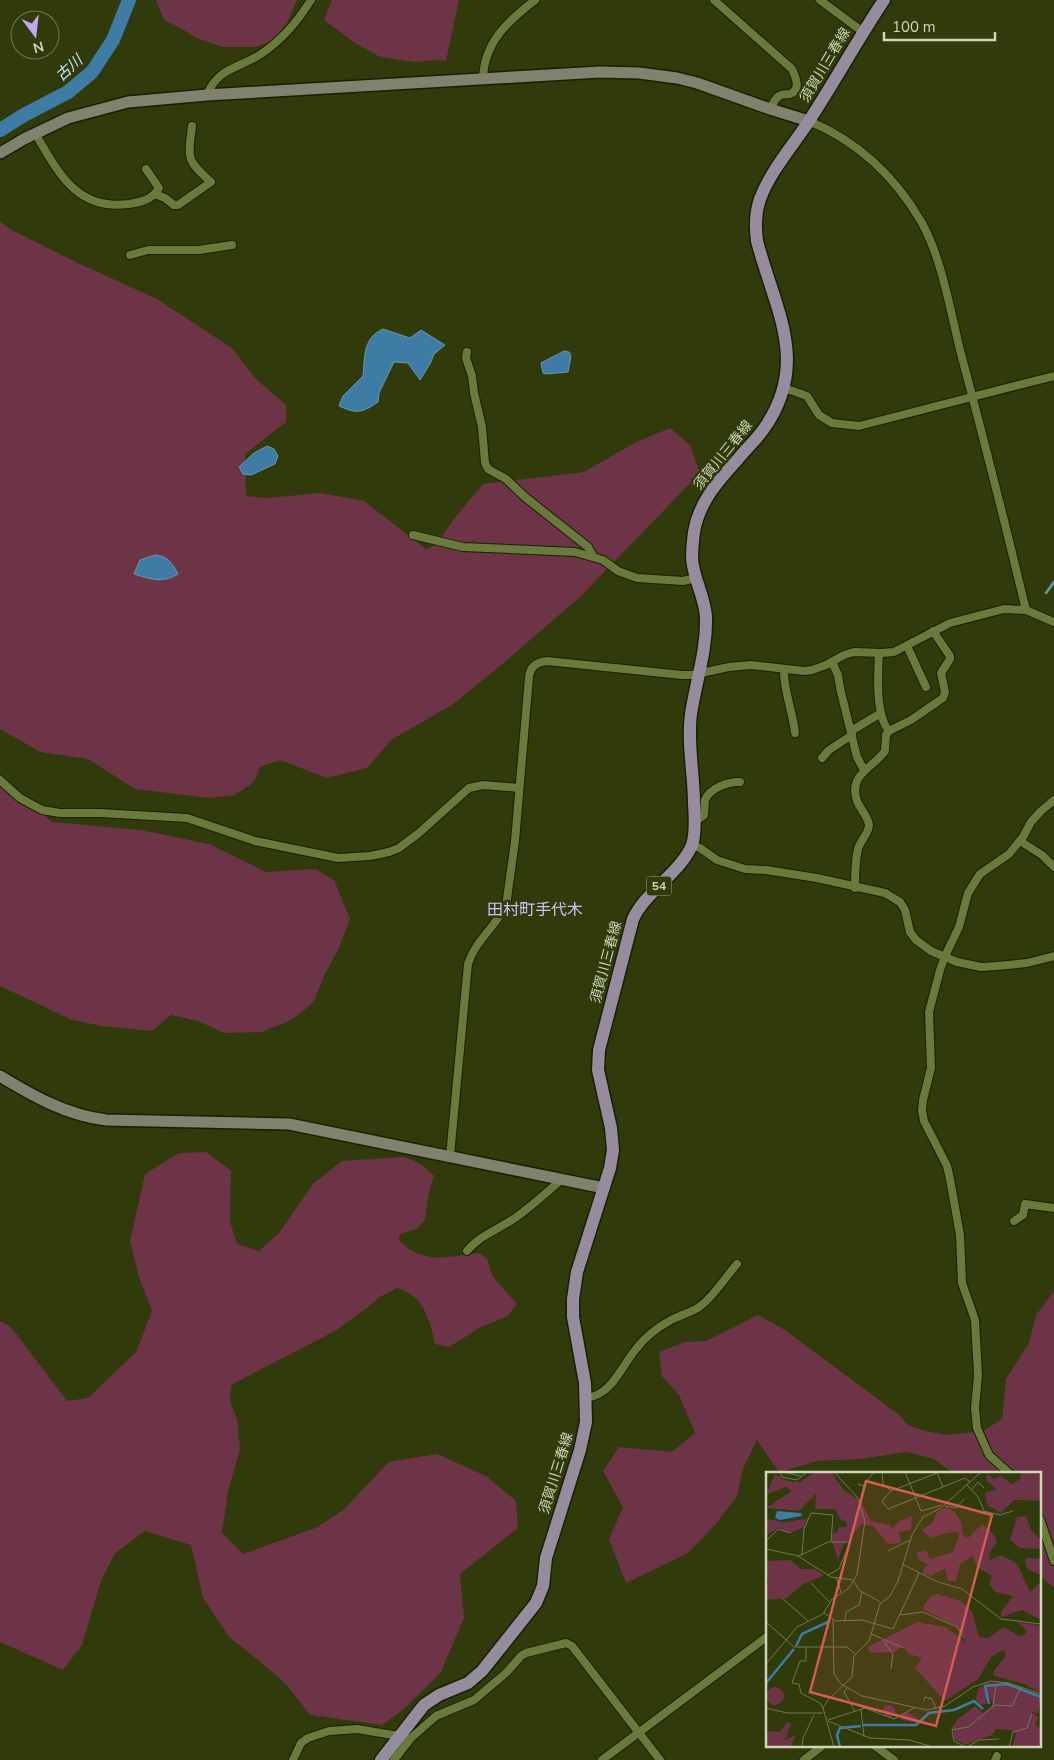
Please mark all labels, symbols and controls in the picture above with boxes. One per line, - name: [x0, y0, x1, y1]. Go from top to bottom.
- north arrow: [10, 10, 60, 60]
- scale bar: [884, 10, 995, 42]
- text: 100 m: [892, 17, 936, 37]
- street label: 須賀川三春線: [795, 24, 855, 106]
- text: N: [31, 37, 46, 58]
- water label: 古川: [51, 49, 88, 85]
- street label: 須賀川三春線: [689, 416, 757, 494]
- road number: 54: [646, 876, 672, 896]
- district label: 田村町手代木: [487, 899, 583, 921]
- street label: 須賀川三春線: [586, 919, 626, 1005]
- street label: 須賀川三春線: [535, 1430, 577, 1516]
- inset map: [766, 1472, 1042, 1748]

